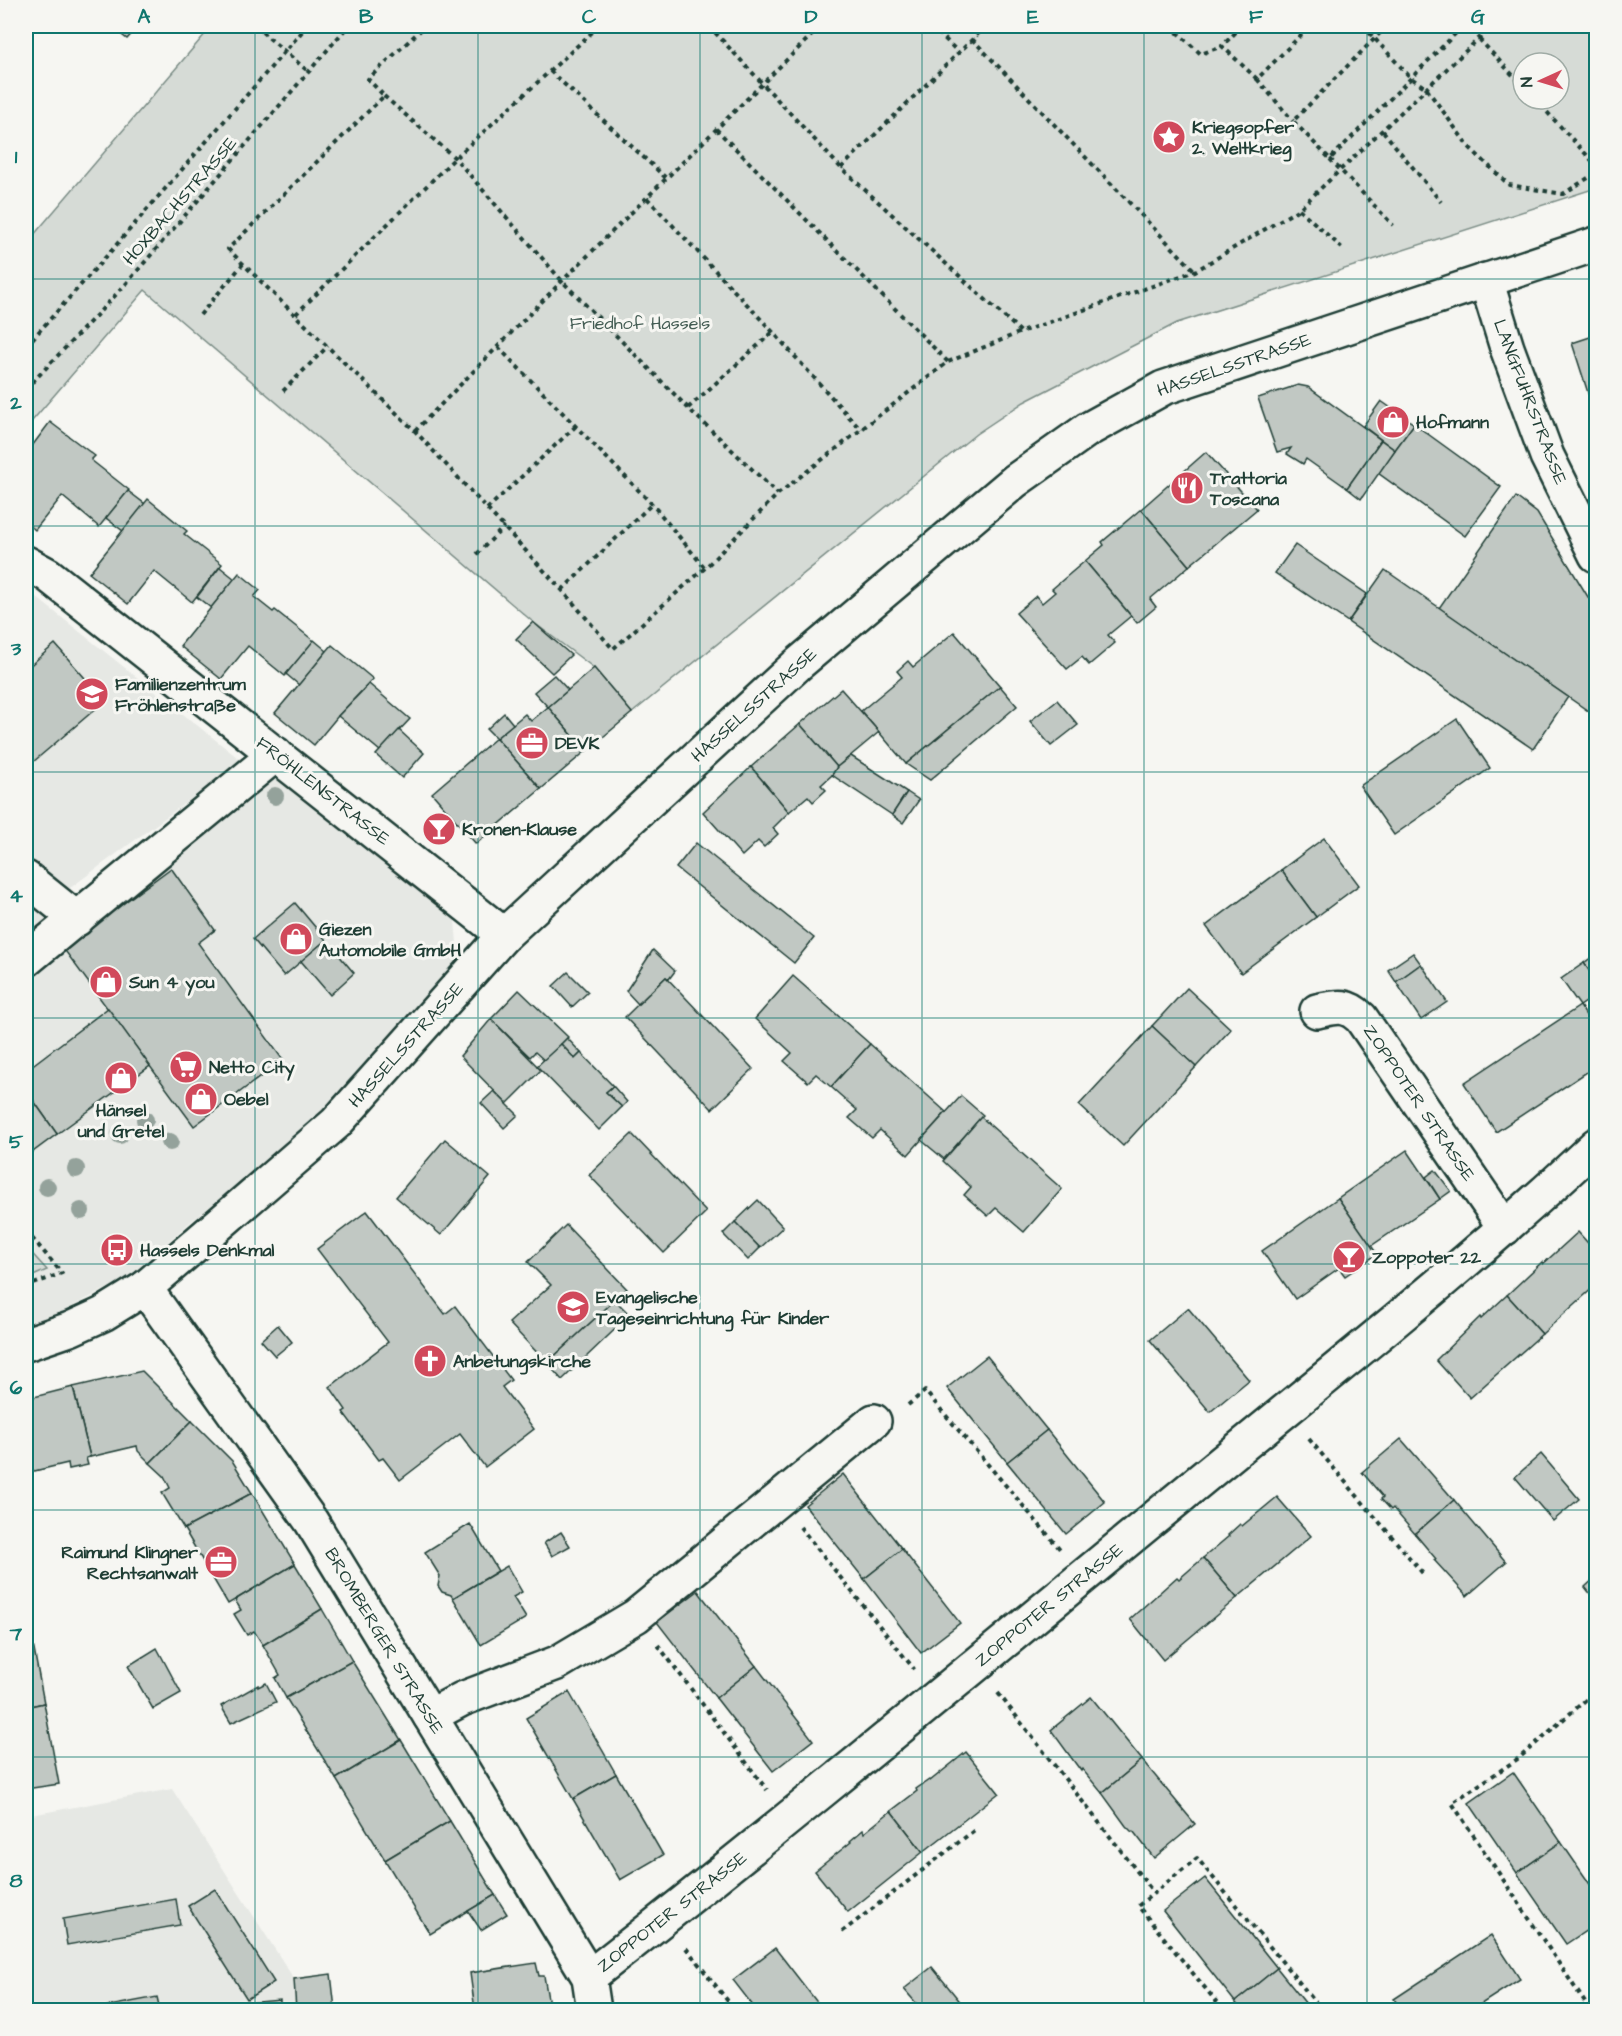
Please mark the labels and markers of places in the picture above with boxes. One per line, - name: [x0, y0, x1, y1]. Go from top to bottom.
- place label: Kriegsopfer 2. Weltkrieg: [1191, 115, 1294, 162]
- place icon: Kriegsopfer 2. Weltkrieg: [1151, 119, 1187, 155]
- shop icon: Hofmann: [1375, 404, 1411, 440]
- place label: Hofmann: [1416, 410, 1489, 435]
- place label: Trattoria Toscana: [1209, 466, 1288, 512]
- restaurant icon: Trattoria Toscana: [1169, 470, 1205, 506]
- place label: Familienzentrum Fröhlenstraße: [115, 672, 247, 718]
- school or university icon: Familienzentrum Fröhlenstraße: [74, 676, 110, 712]
- office icon: DEVK: [514, 725, 550, 761]
- place label: DEVK: [555, 731, 601, 756]
- bar icon: Kronen-Klause: [421, 811, 457, 847]
- place label: Kronen-Klause: [462, 817, 577, 842]
- place label: Giezen Automobile GmbH: [319, 917, 461, 963]
- shop icon: Giezen Automobile GmbH: [278, 921, 314, 957]
- shop icon: Sun 4 you: [88, 964, 124, 1000]
- place label: Sun 4 you: [128, 970, 215, 996]
- supermarket icon: Netto City: [168, 1049, 204, 1085]
- place label: Netto City: [209, 1055, 295, 1081]
- shop icon: Hänsel und Gretel: [103, 1060, 139, 1096]
- shop icon: Oebel: [183, 1081, 219, 1117]
- place label: Oebel: [224, 1087, 269, 1112]
- place label: Hänsel und Gretel: [77, 1098, 164, 1144]
- bus stop icon: Hassels Denkmal: [99, 1232, 135, 1268]
- place label: Hassels Denkmal: [140, 1238, 275, 1263]
- bar icon: Zoppoter 22: [1331, 1239, 1367, 1275]
- place label: Zoppoter 22: [1372, 1245, 1482, 1270]
- place label: Evangelische Tageseinrichtung für Kinder: [595, 1285, 829, 1332]
- school or university icon: Evangelische Tageseinrichtung für Kinder: [555, 1289, 591, 1325]
- church icon: Anbetungskirche: [412, 1343, 448, 1379]
- place label: Anbetungskirche: [453, 1349, 591, 1375]
- place label: Raimund Klingner Rechtsanwalt: [61, 1540, 199, 1586]
- office icon: Raimund Klingner Rechtsanwalt: [203, 1544, 239, 1580]

